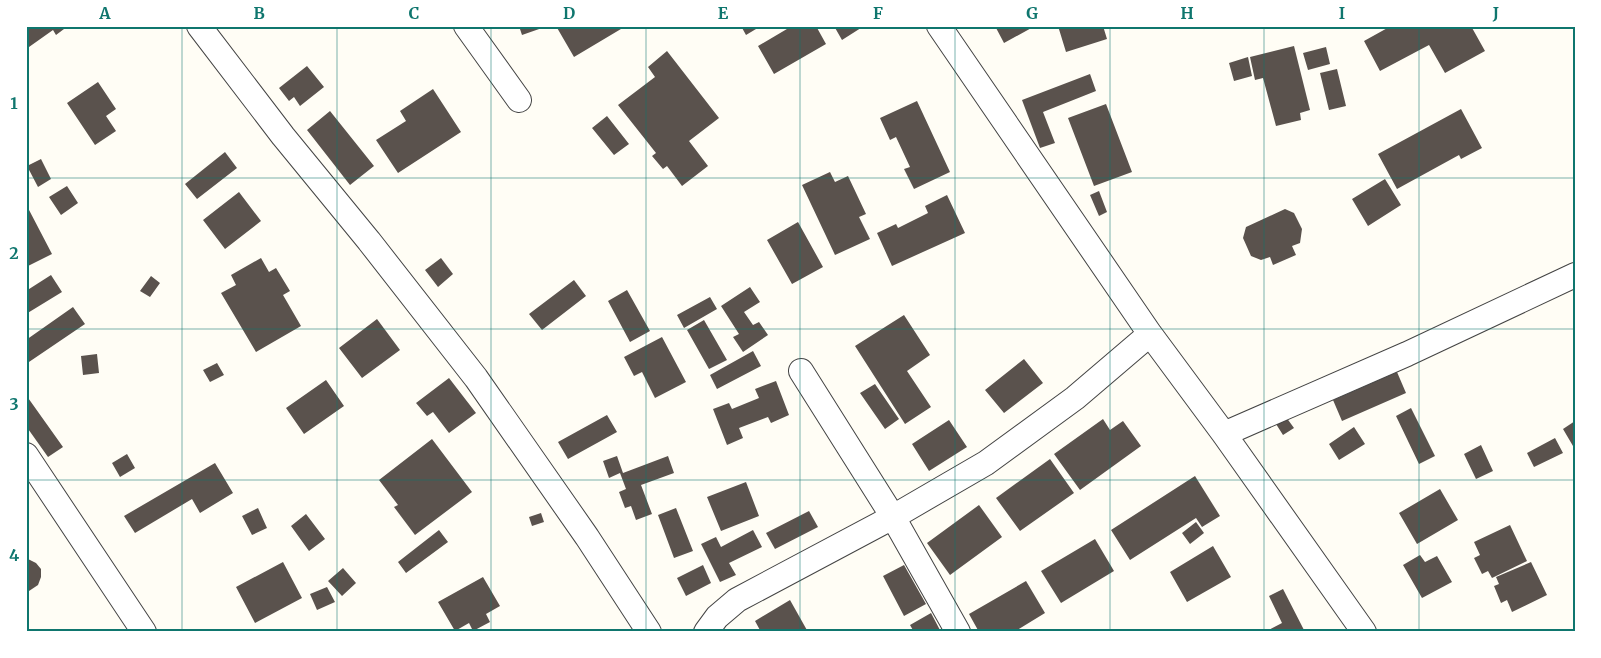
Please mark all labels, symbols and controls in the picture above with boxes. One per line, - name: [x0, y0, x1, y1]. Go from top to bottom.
- text: A: [98, 3, 111, 23]
- text: B: [253, 3, 265, 23]
- text: C: [409, 3, 419, 23]
- text: D: [563, 3, 575, 23]
- text: E: [718, 3, 729, 23]
- text: F: [873, 3, 883, 23]
- text: G: [1026, 3, 1038, 23]
- text: H: [1180, 3, 1194, 23]
- text: I: [1339, 3, 1345, 23]
- text: J: [1492, 3, 1499, 23]
- text: 1: [10, 93, 18, 113]
- text: 2: [9, 243, 19, 263]
- text: 3: [9, 394, 19, 414]
- text: 4: [9, 545, 19, 565]

